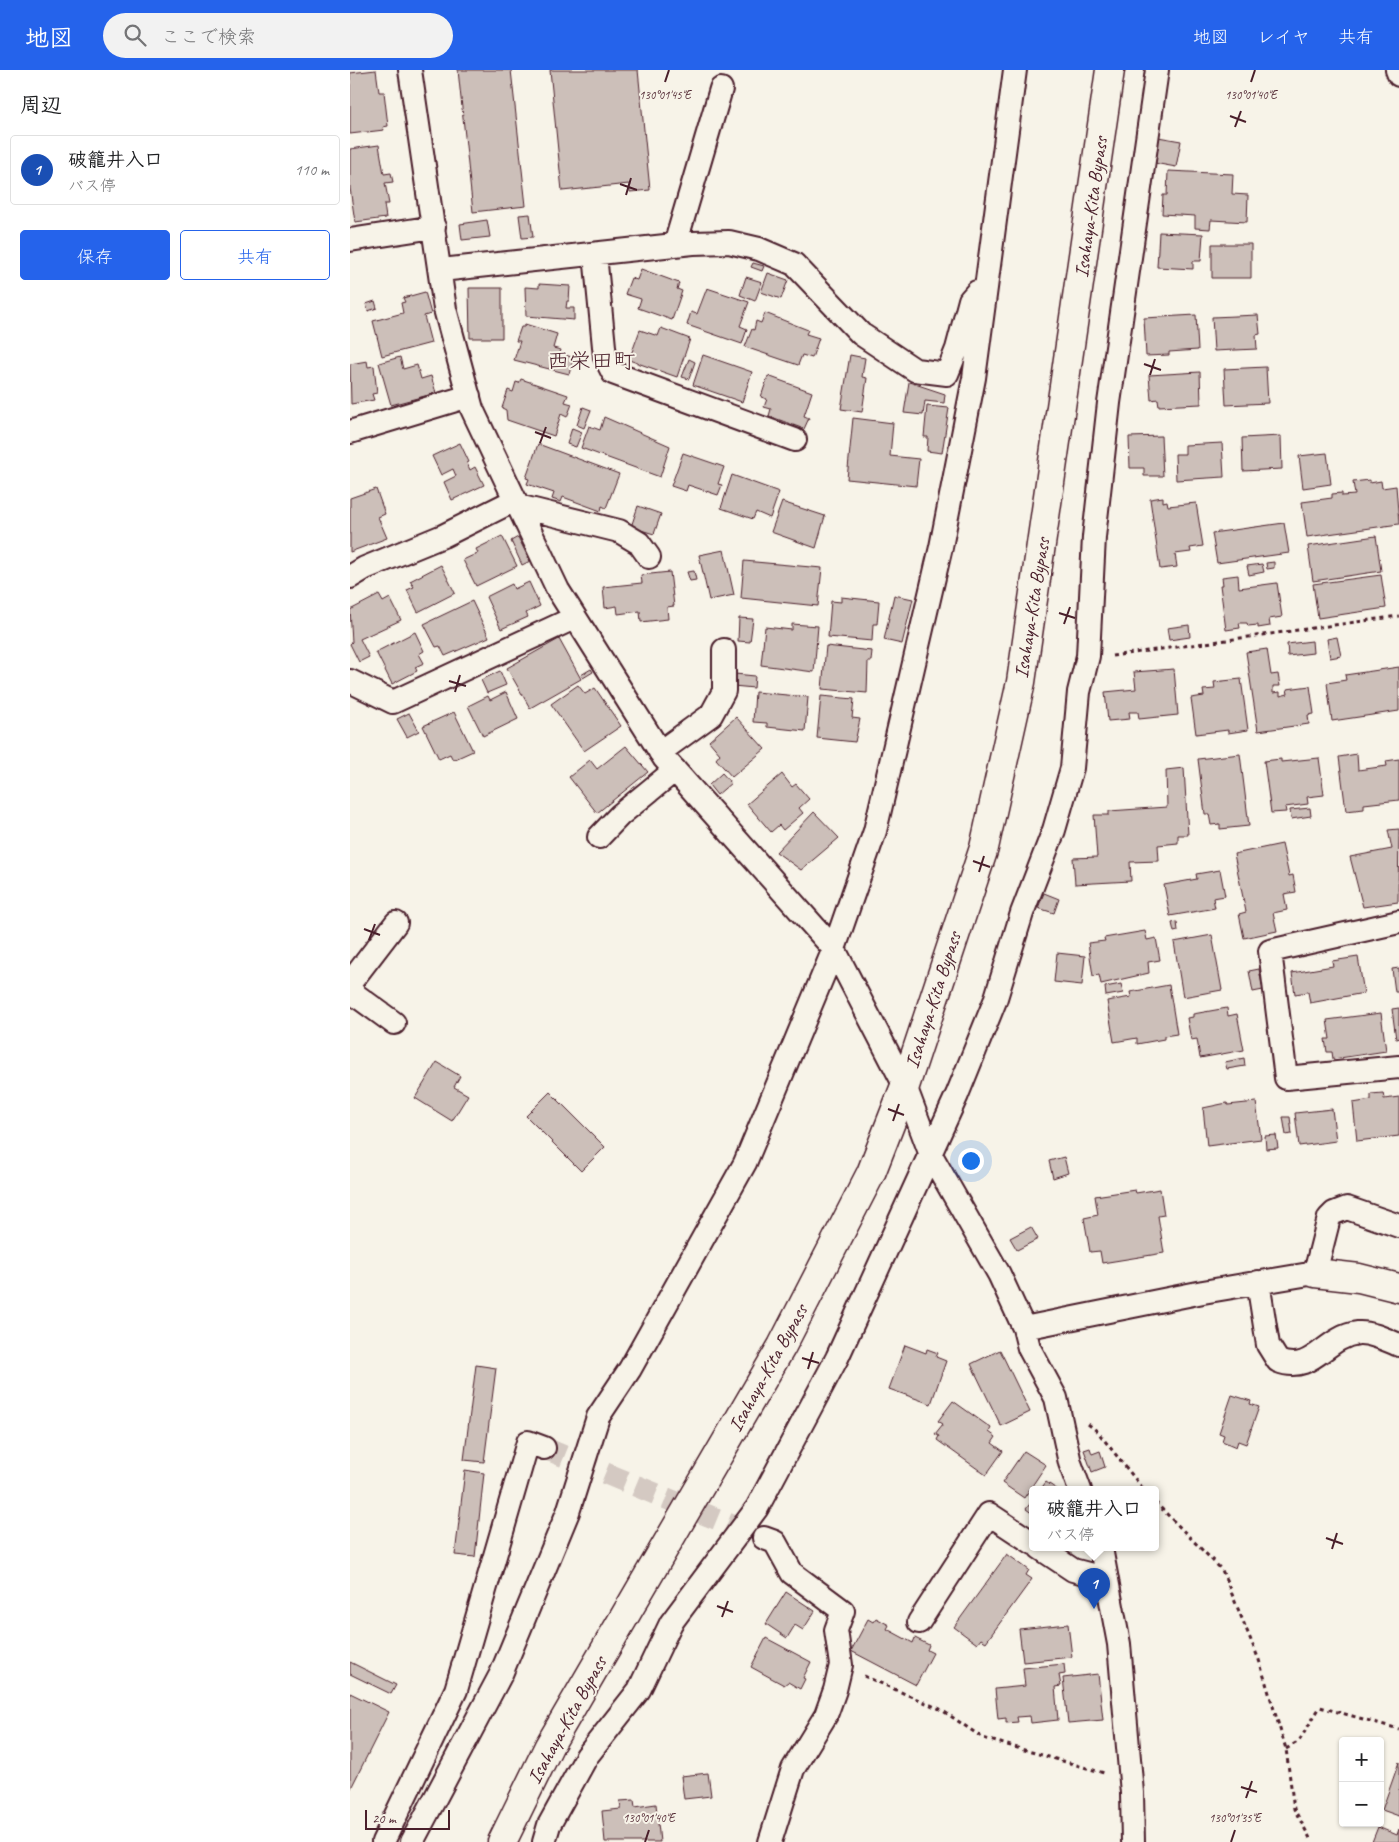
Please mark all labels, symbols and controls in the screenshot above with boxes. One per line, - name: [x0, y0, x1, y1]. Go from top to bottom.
- search box: [103, 13, 453, 58]
- icon: search: [121, 21, 149, 49]
- text: 地図: [25, 23, 73, 53]
- text: ここで検索: [161, 25, 256, 49]
- text: 地図: [1193, 26, 1229, 48]
- text: レイヤ: [1257, 26, 1310, 48]
- text: 共有: [1338, 26, 1374, 48]
- text: 130°01'45"E: [639, 87, 693, 103]
- text: 130°01'40"E: [1225, 87, 1279, 103]
- text: 周辺: [20, 92, 62, 118]
- street label: Isahaya-Kita Bypass: [1069, 133, 1114, 279]
- text: 破籠井入口: [68, 148, 163, 172]
- text: 1: [33, 160, 41, 180]
- text: 110 m: [295, 160, 329, 180]
- text: バス停: [68, 176, 116, 196]
- button: 保存: [20, 230, 170, 280]
- button: 共有: [180, 230, 330, 280]
- district label: 西栄田町: [547, 347, 635, 375]
- street label: Isahaya-Kita Bypass: [1009, 534, 1056, 680]
- street label: Isahaya-Kita Bypass: [899, 927, 967, 1071]
- your location: [958, 1148, 984, 1174]
- street label: Isahaya-Kita Bypass: [723, 1298, 814, 1436]
- popup: [1029, 1486, 1159, 1551]
- text: 破籠井入口: [1046, 1497, 1142, 1521]
- text: バス停: [1046, 1525, 1095, 1545]
- pin: 1: [1078, 1568, 1110, 1609]
- street label: Isahaya-Kita Bypass: [522, 1650, 613, 1788]
- map controls: [1339, 1737, 1384, 1827]
- button: +: [1339, 1737, 1384, 1782]
- button: −: [1339, 1782, 1384, 1827]
- scale bar: [365, 1807, 450, 1830]
- text: 20 m: [372, 1810, 396, 1827]
- text: 130°01'40"E: [623, 1810, 677, 1826]
- text: 130°01'35"E: [1209, 1810, 1263, 1826]

